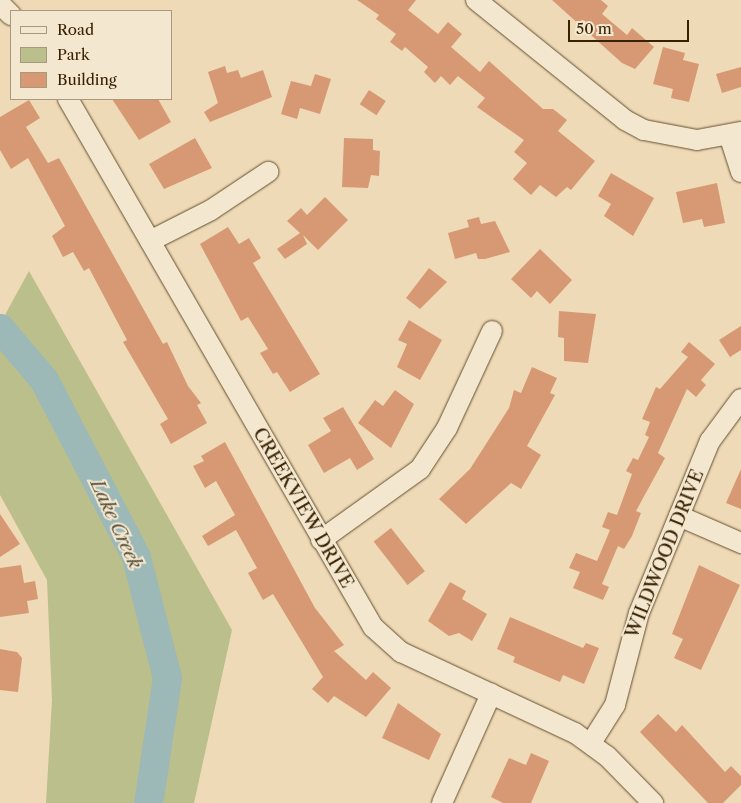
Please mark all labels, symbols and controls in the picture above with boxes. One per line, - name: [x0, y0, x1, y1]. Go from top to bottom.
- legend: [10, 10, 172, 100]
- scale bar: [571, 10, 692, 42]
- text: 50 m: [576, 19, 612, 38]
- text: Road: [57, 20, 94, 39]
- text: Park: [57, 45, 90, 64]
- text: Building: [57, 70, 117, 89]
- street label: CREEKVIEW DRIVE: [248, 424, 358, 592]
- street label: WILDWOOD DRIVE: [621, 466, 709, 642]
- water label: Lake Creek: [85, 475, 147, 573]

